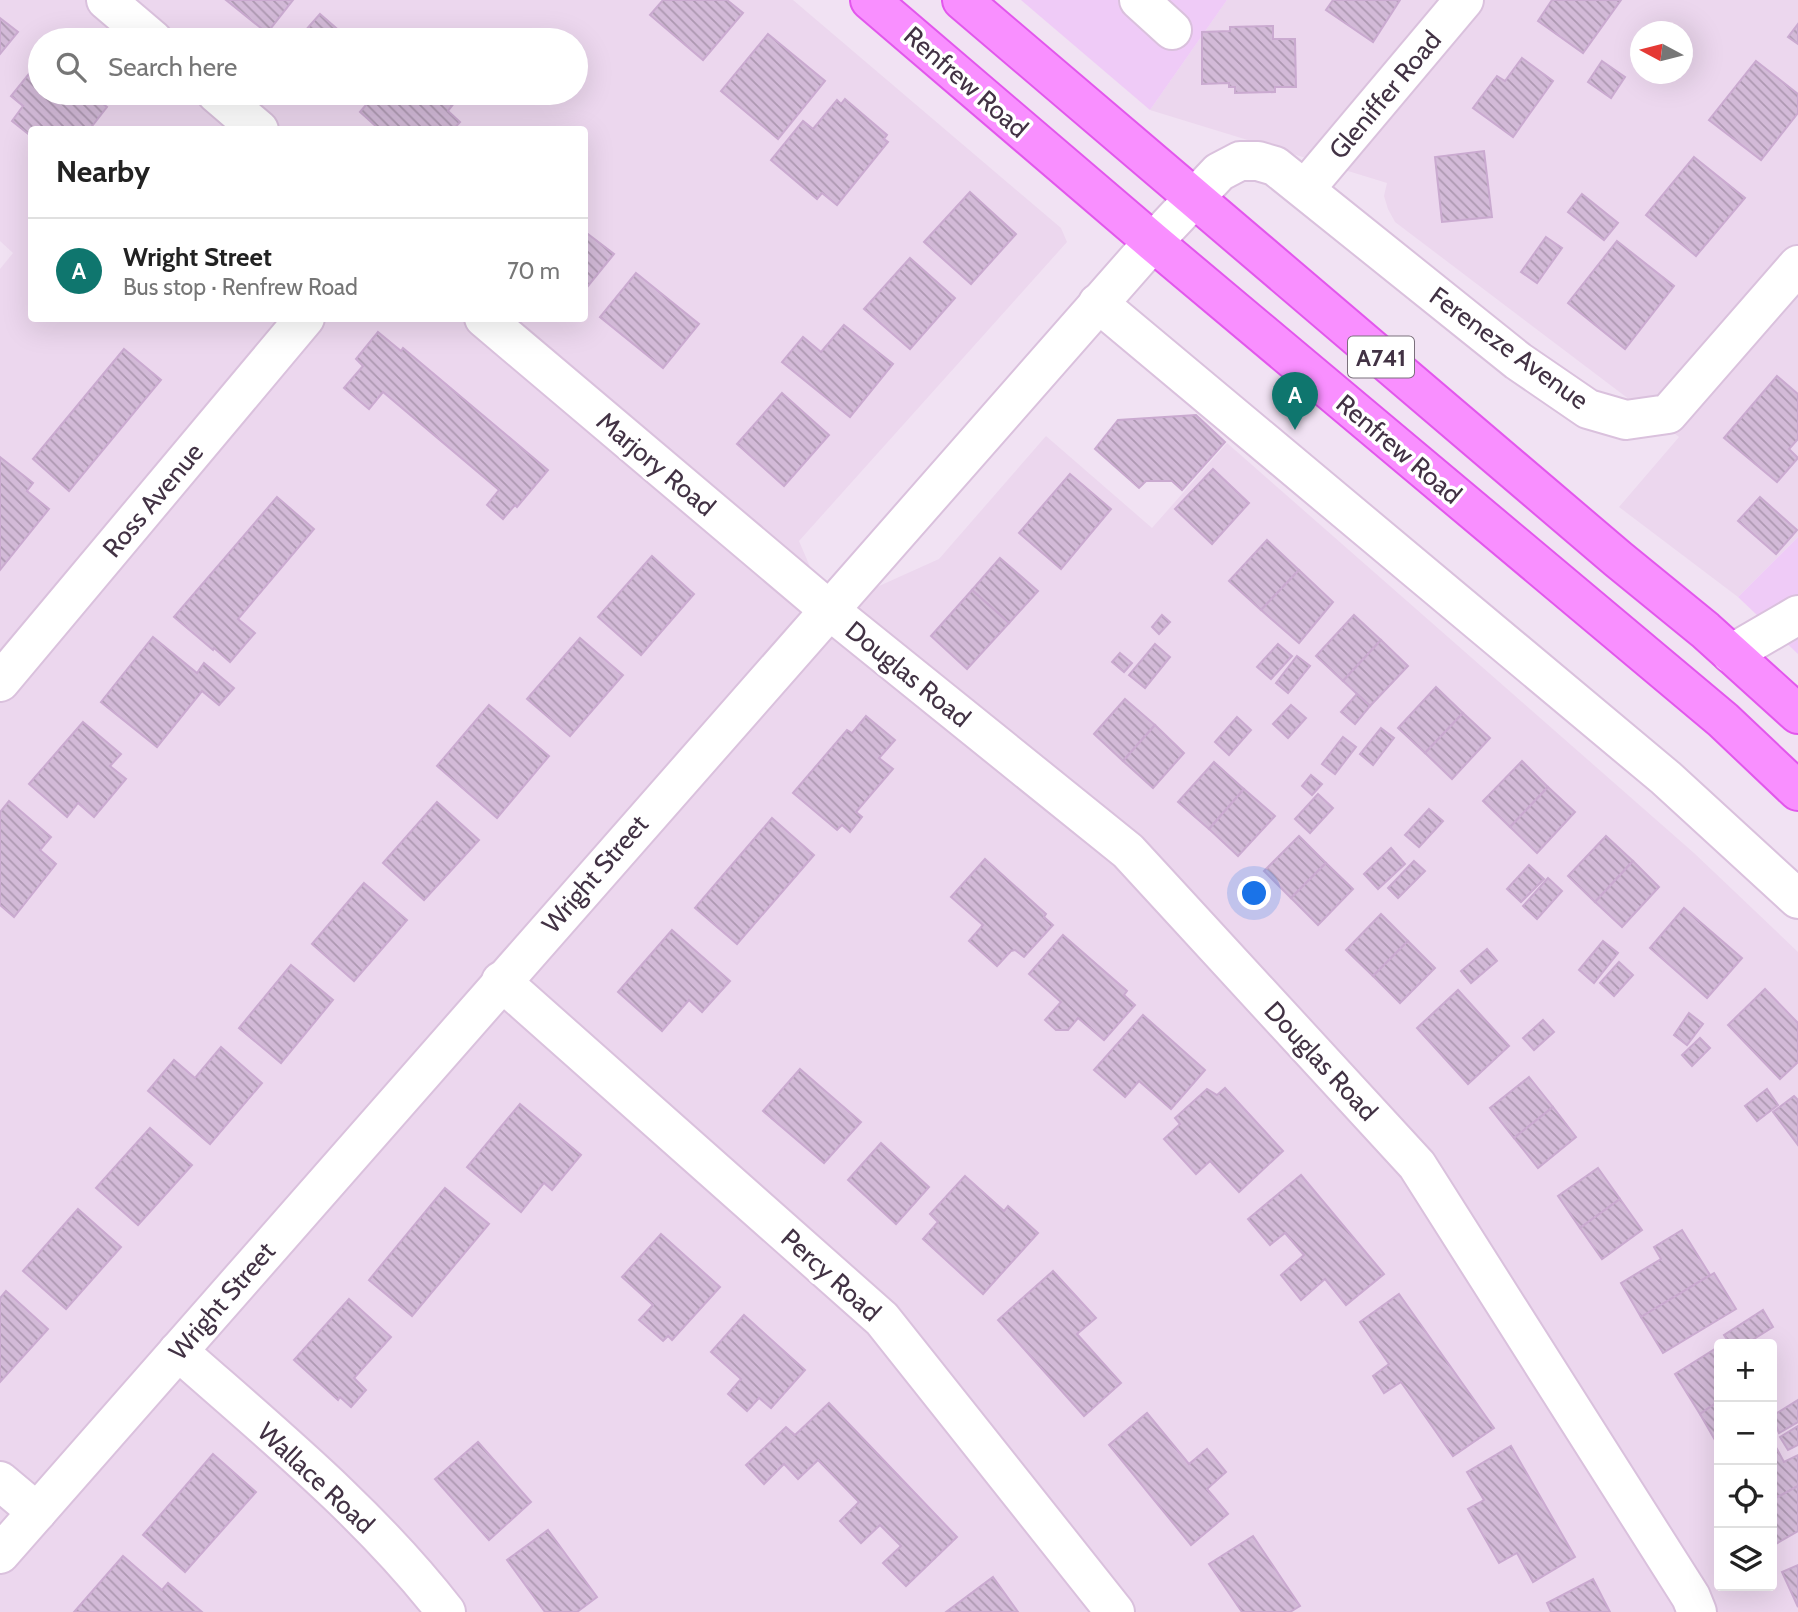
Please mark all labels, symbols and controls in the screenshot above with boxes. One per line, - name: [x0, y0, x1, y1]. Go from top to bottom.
- street label: Renfrew Road: [897, 19, 1035, 145]
- north arrow: [1630, 21, 1693, 84]
- street label: Gleniffer Road: [1322, 24, 1448, 166]
- search box: [28, 28, 588, 105]
- icon: search: [52, 48, 90, 86]
- text: Search here: [108, 51, 237, 83]
- text: Nearby: [56, 153, 150, 190]
- text: Wright Street: [123, 241, 272, 273]
- text: A: [72, 257, 86, 285]
- text: 70 m: [507, 257, 560, 285]
- text: Bus stop · Renfrew Road: [123, 273, 358, 301]
- street label: Fereneze Avenue: [1423, 280, 1595, 416]
- road number: A741: [1348, 336, 1414, 378]
- pin: A: [1272, 372, 1318, 430]
- street label: Renfrew Road: [1330, 387, 1468, 511]
- street label: Marjory Road: [590, 405, 722, 523]
- street label: Ross Avenue: [96, 436, 210, 564]
- street label: Douglas Road: [839, 614, 977, 734]
- street label: Wright Street: [535, 808, 655, 940]
- your location: [1237, 876, 1271, 910]
- street label: Douglas Road: [1258, 995, 1384, 1127]
- street label: Percy Road: [775, 1222, 887, 1328]
- street label: Wright Street: [162, 1235, 282, 1367]
- map controls: [1714, 1339, 1777, 1591]
- button: +: [1714, 1339, 1777, 1402]
- button: −: [1714, 1402, 1777, 1465]
- street label: Wallace Road: [251, 1416, 381, 1540]
- button: locate: [1714, 1465, 1777, 1528]
- button: layers: [1714, 1528, 1777, 1591]

